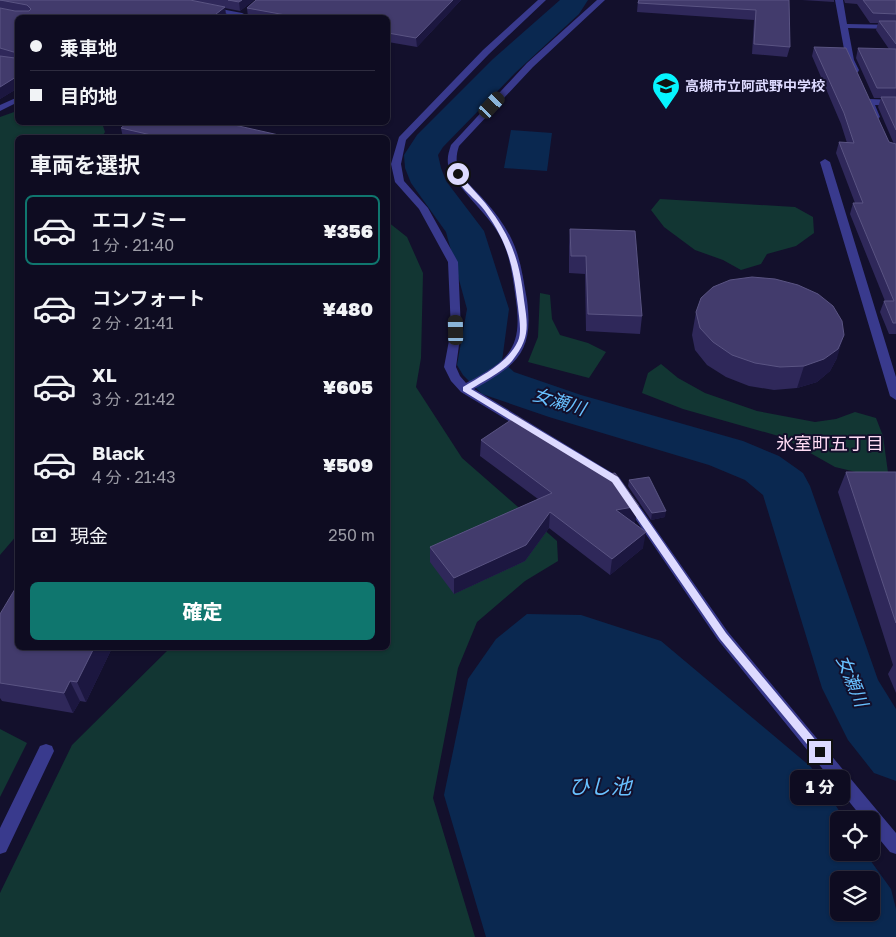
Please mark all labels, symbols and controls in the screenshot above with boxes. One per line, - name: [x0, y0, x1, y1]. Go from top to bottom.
- text: 乗車地: [60, 36, 117, 59]
- school or university icon: 高槻市立阿武野中学校: [651, 71, 681, 110]
- place label: 高槻市立阿武野中学校: [685, 77, 825, 94]
- text: 目的地: [60, 84, 117, 107]
- car: [476, 89, 507, 121]
- text: 車両を選択: [30, 151, 140, 178]
- route start: [447, 163, 469, 185]
- icon: car: [32, 208, 77, 253]
- text: エコノミー: [92, 208, 187, 231]
- text: ¥356: [323, 219, 373, 242]
- text: 1 分 · 21:40: [92, 235, 174, 255]
- icon: car: [32, 286, 77, 331]
- text: コンフォート: [92, 286, 205, 309]
- text: ¥480: [323, 297, 373, 320]
- text: 2 分 · 21:41: [92, 313, 173, 333]
- car: [448, 315, 463, 345]
- text: XL: [92, 363, 117, 386]
- icon: car: [32, 364, 77, 409]
- text: ¥605: [323, 375, 373, 398]
- water label: 女瀬川: [530, 383, 590, 420]
- text: 3 分 · 21:42: [92, 389, 175, 409]
- district label: 氷室町五丁目: [776, 432, 884, 454]
- text: Black: [92, 441, 145, 464]
- icon: car: [32, 442, 77, 487]
- text: ¥509: [323, 453, 373, 476]
- text: 4 分 · 21:43: [92, 467, 176, 487]
- icon: cash: [30, 521, 58, 549]
- text: 現金: [70, 524, 108, 547]
- text: 250 m: [328, 525, 375, 545]
- button: 確定: [30, 582, 375, 640]
- water label: 女瀬川: [833, 651, 874, 712]
- route end: [809, 741, 831, 763]
- callout: 1 分: [790, 770, 850, 804]
- water label: ひし池: [569, 773, 633, 799]
- text: 1 分: [806, 777, 834, 797]
- map controls: [830, 811, 880, 921]
- button: locate: [830, 811, 880, 861]
- button: layers: [830, 871, 880, 921]

